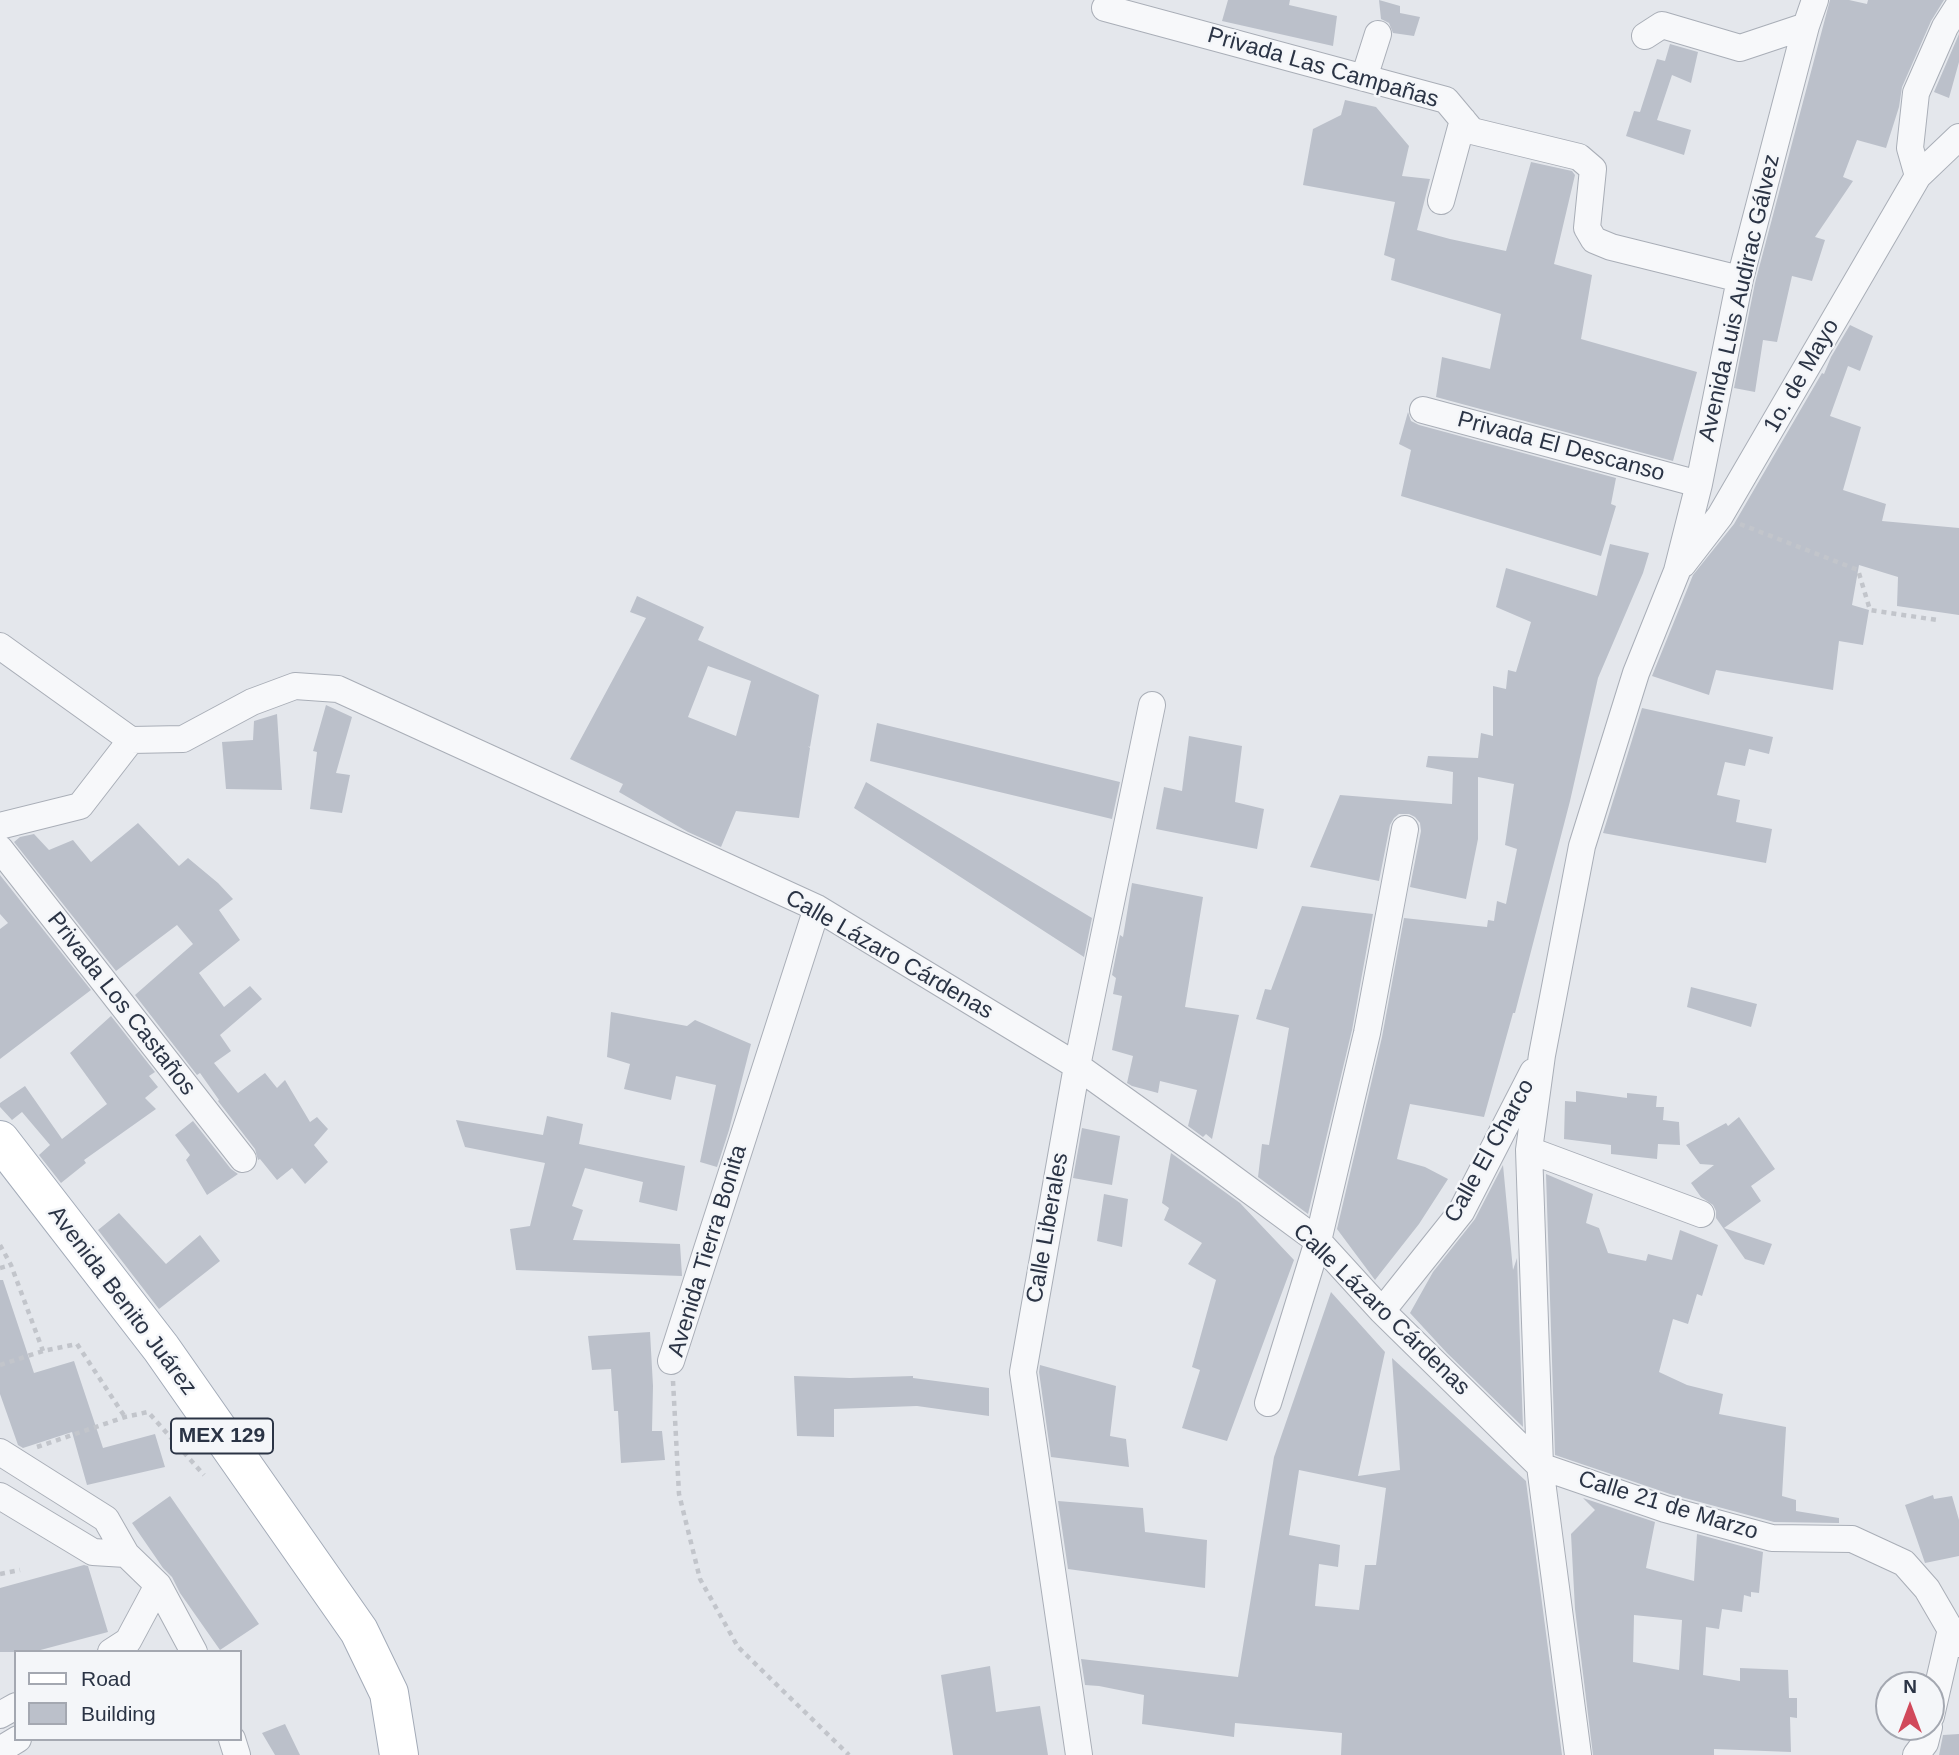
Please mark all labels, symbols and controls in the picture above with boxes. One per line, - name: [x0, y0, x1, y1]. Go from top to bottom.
- street label: Privada Las Campañas: [1204, 22, 1442, 114]
- street label: Avenida Luis Audirac Gálvez: [1694, 152, 1786, 444]
- street label: 1o. de Mayo: [1758, 314, 1846, 438]
- street label: Privada El Descanso: [1454, 406, 1668, 488]
- street label: Calle Lázaro Cárdenas: [780, 884, 998, 1026]
- street label: Privada Los Castaños: [41, 907, 201, 1101]
- street label: Calle El Charco: [1439, 1074, 1541, 1228]
- street label: Avenida Tierra Bonita: [663, 1142, 753, 1360]
- street label: Calle Liberales: [1021, 1151, 1075, 1305]
- street label: Avenida Benito Juárez: [42, 1201, 202, 1401]
- street label: Calle Lázaro Cárdenas: [1287, 1218, 1475, 1402]
- road number: MEX 129: [171, 1418, 273, 1454]
- street label: Calle 21 de Marzo: [1575, 1466, 1761, 1546]
- legend: [14, 1650, 242, 1741]
- text: Road: [81, 1667, 131, 1690]
- north arrow: [1875, 1671, 1945, 1741]
- text: N: [1903, 1676, 1917, 1697]
- text: Building: [81, 1702, 156, 1725]

